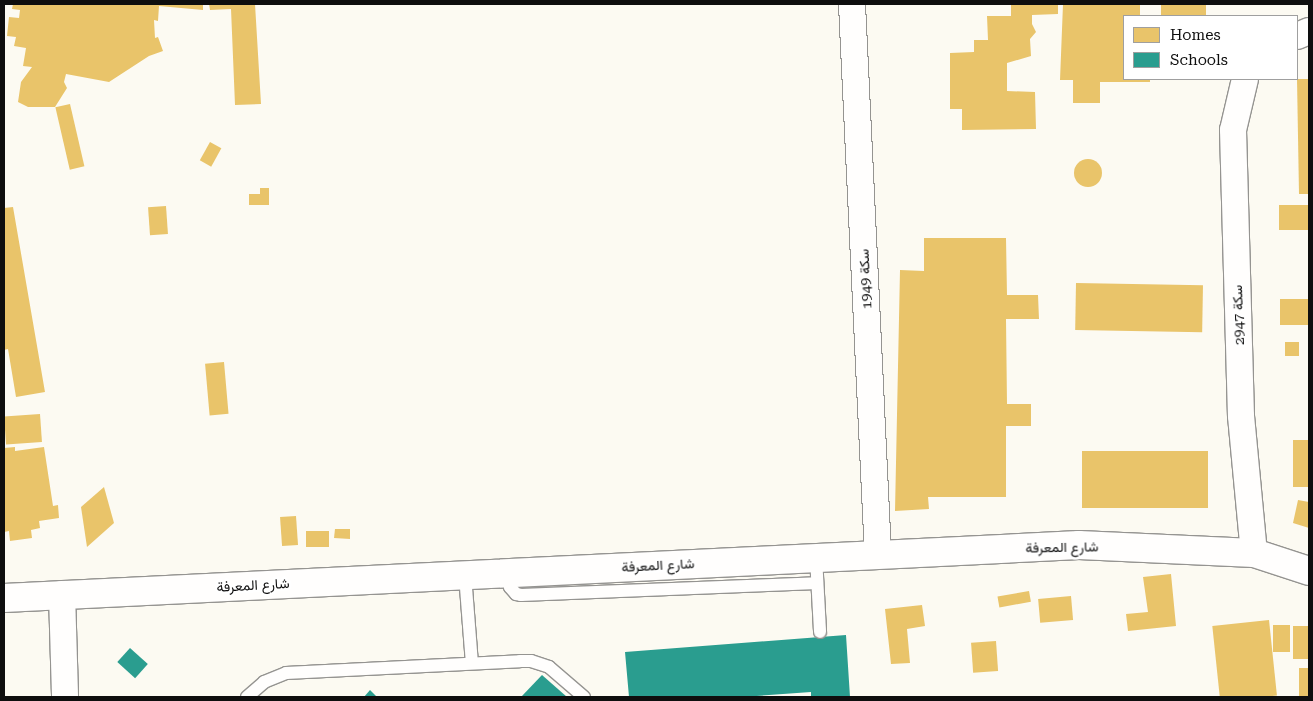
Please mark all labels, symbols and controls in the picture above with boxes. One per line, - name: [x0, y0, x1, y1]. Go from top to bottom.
- legend: [1123, 15, 1298, 80]
- text: Homes: [1170, 26, 1221, 44]
- text: Schools: [1170, 51, 1228, 69]
- street label: سكة 1949: [855, 248, 875, 310]
- street label: سكة 2947: [1229, 285, 1247, 345]
- street label: شارع المعرفة: [1025, 538, 1099, 556]
- street label: شارع المعرفة: [621, 555, 695, 575]
- street label: شارع المعرفة: [216, 575, 290, 595]

